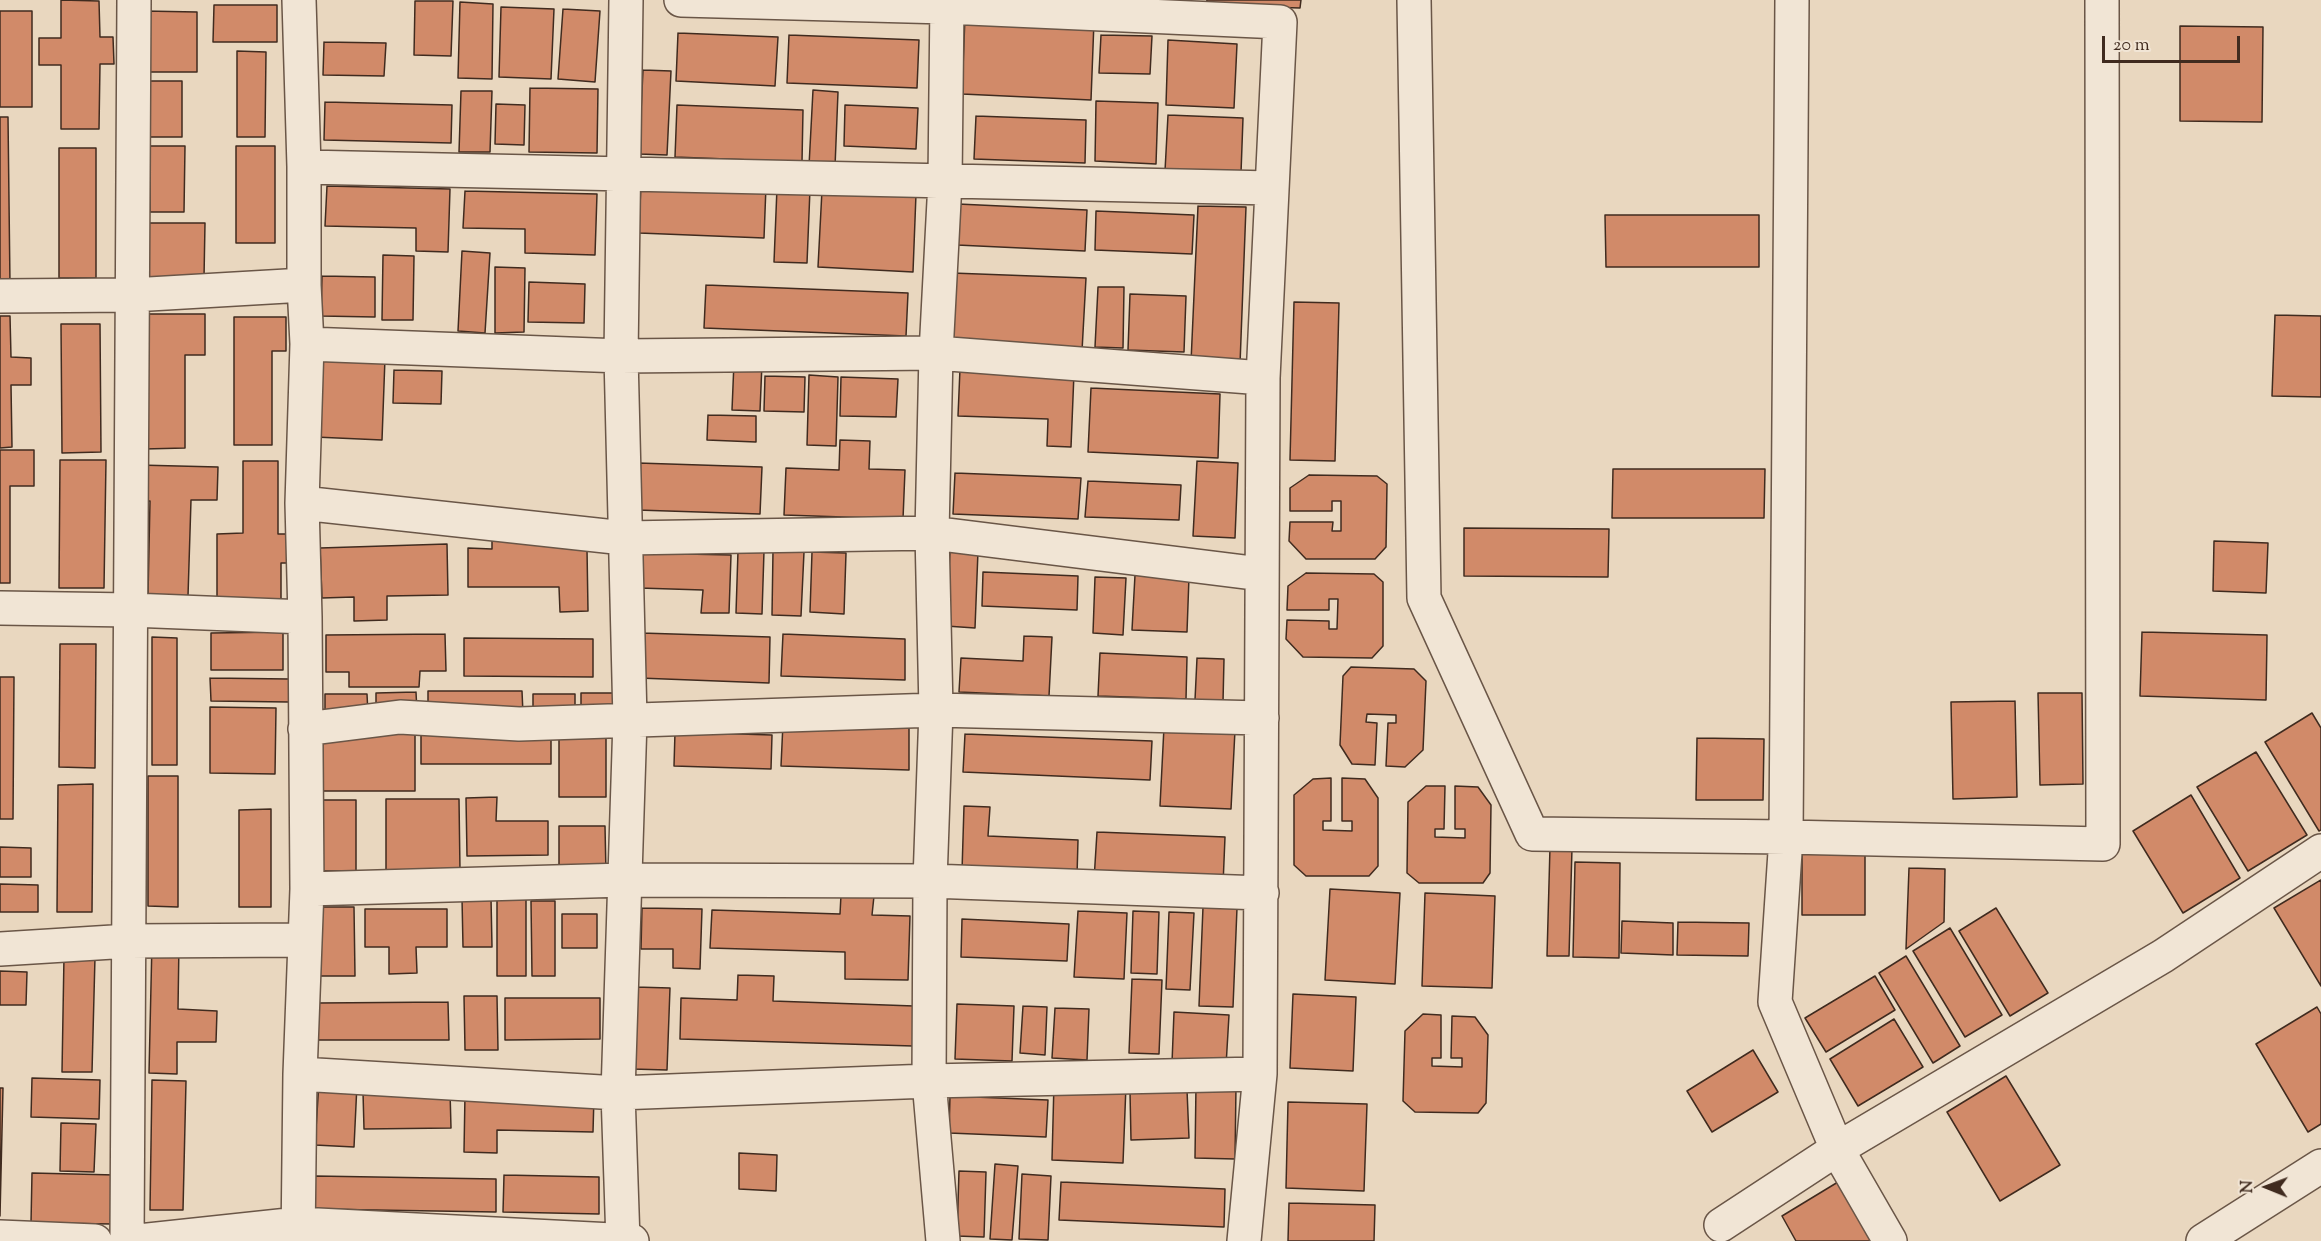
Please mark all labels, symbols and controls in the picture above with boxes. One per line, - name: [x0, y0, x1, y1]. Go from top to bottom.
- scale bar: [2105, 24, 2243, 62]
- text: 20 m: [2113, 33, 2150, 59]
- north arrow: [2237, 1157, 2297, 1217]
- text: N: [2237, 1180, 2260, 1193]

